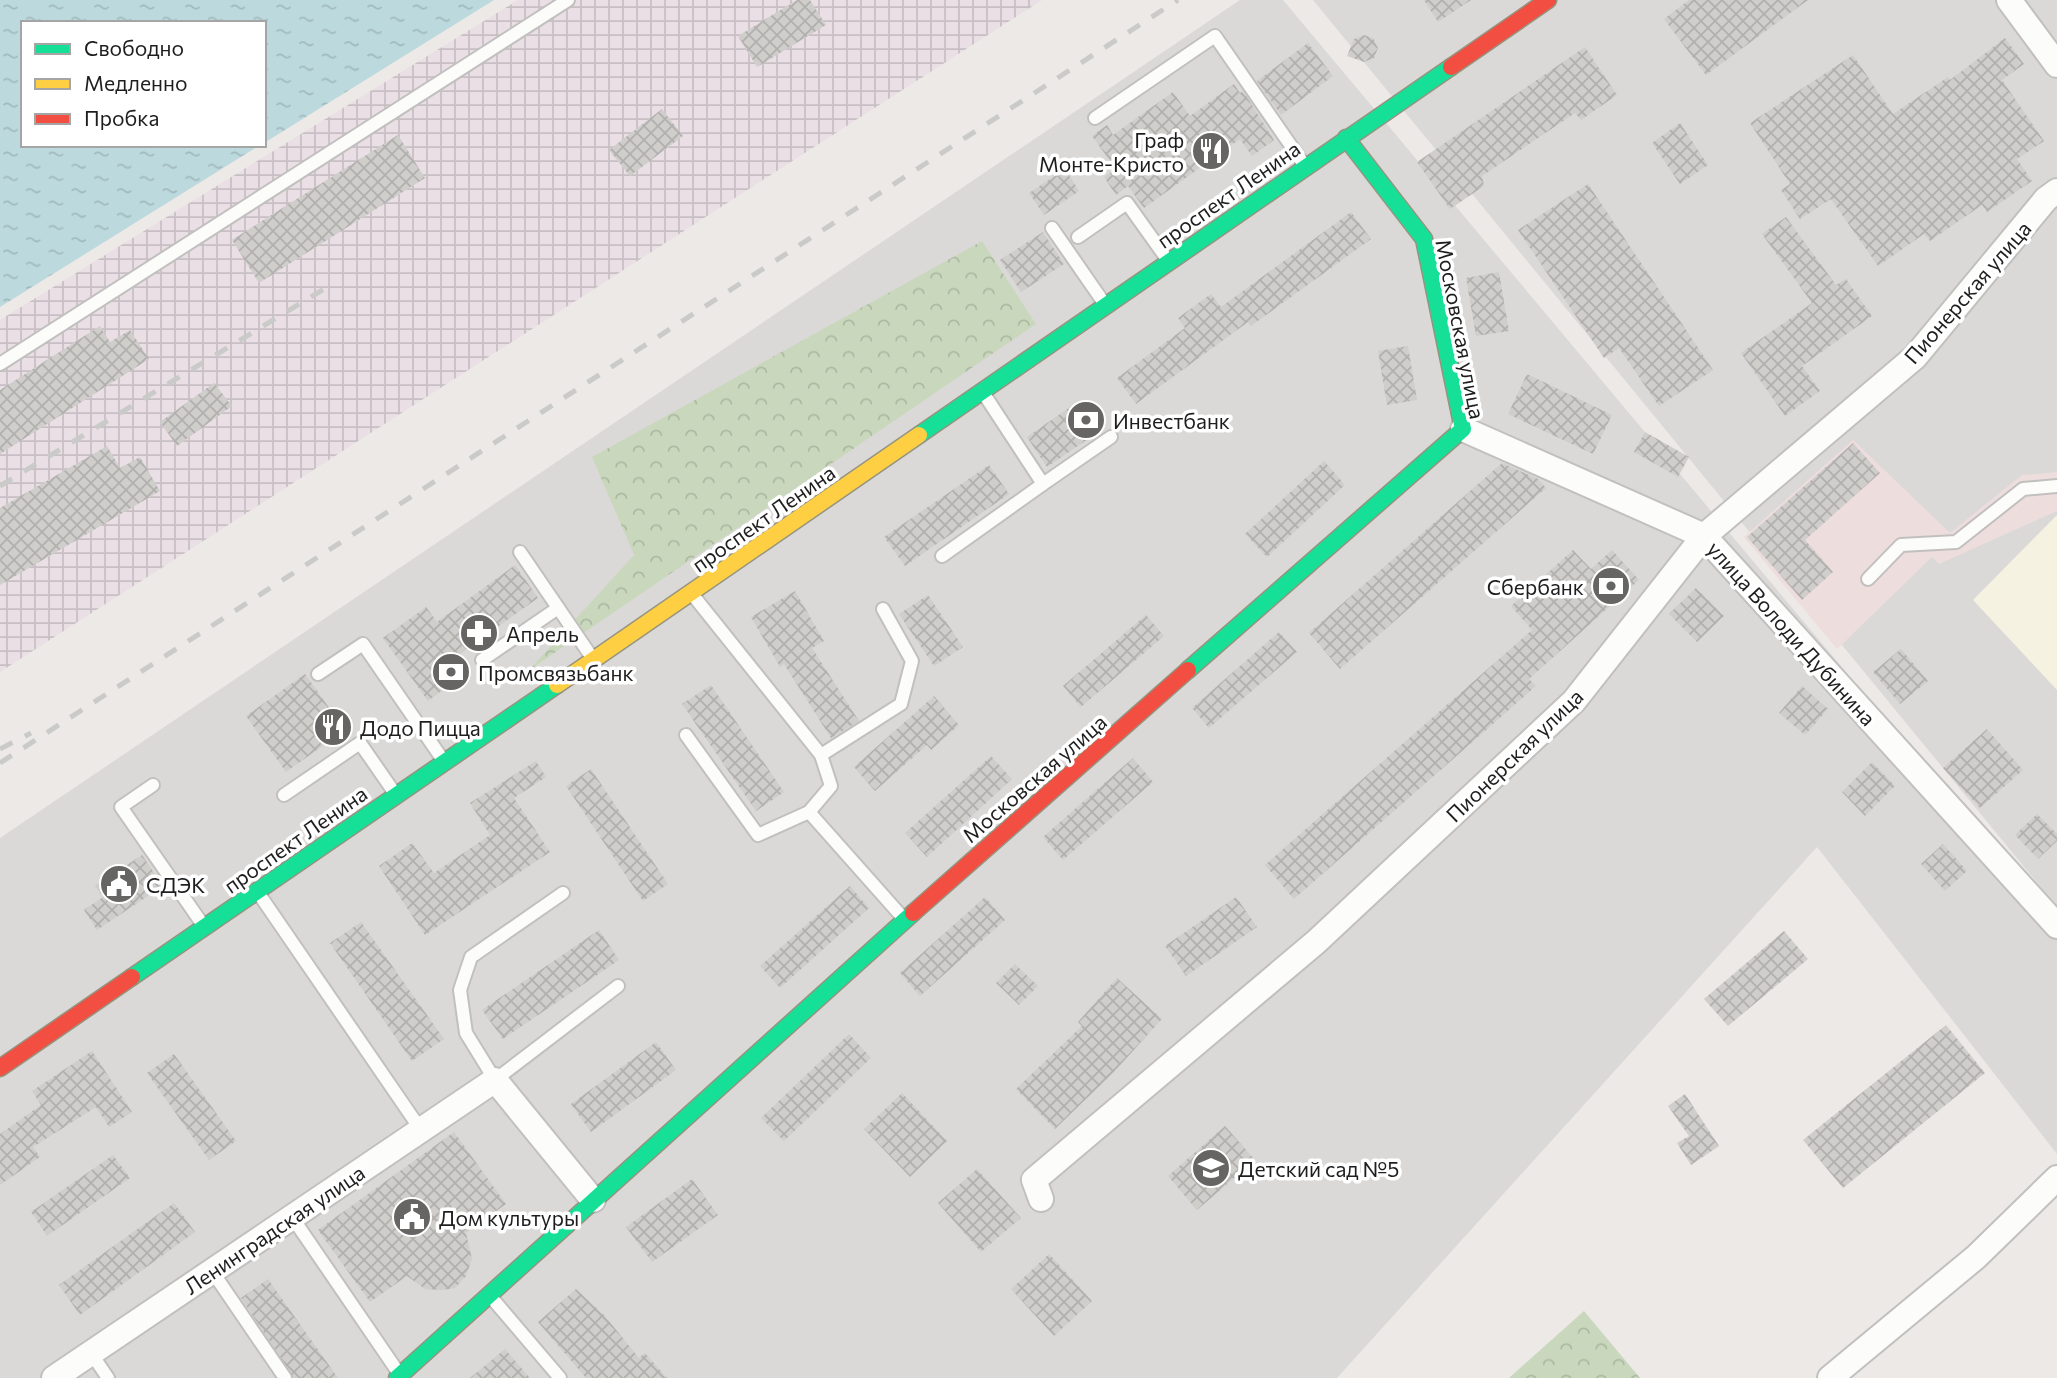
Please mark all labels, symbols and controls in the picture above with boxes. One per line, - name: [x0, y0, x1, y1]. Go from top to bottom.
- legend: [21, 21, 266, 147]
- text: Свободно: [84, 35, 184, 60]
- text: Медленно: [84, 70, 188, 95]
- text: Пробка: [84, 105, 159, 130]
- place label: Граф Монте-Кристо: [1039, 127, 1184, 176]
- restaurant icon: Граф Монте-Кристо: [1190, 130, 1232, 172]
- street label: проспект Ленина: [1152, 135, 1304, 253]
- street label: Пионерская улица: [1898, 216, 2036, 368]
- street label: Московская улица: [1431, 237, 1491, 421]
- bank icon: Инвестбанк: [1065, 399, 1107, 441]
- place label: Инвестбанк: [1113, 408, 1230, 433]
- street label: проспект Ленина: [687, 459, 839, 577]
- street label: улица Володи Дубинина: [1703, 536, 1881, 730]
- bank icon: Сбербанк: [1590, 565, 1632, 607]
- place label: Сбербанк: [1487, 574, 1584, 599]
- pharmacy icon: Апрель: [458, 612, 500, 654]
- place label: Апрель: [506, 621, 579, 646]
- bank icon: Промсвязьбанк: [430, 651, 472, 693]
- place label: Промсвязьбанк: [478, 660, 634, 685]
- street label: Пионерская улица: [1440, 683, 1588, 827]
- restaurant icon: Додо Пицца: [312, 706, 354, 748]
- street label: Московская улица: [957, 709, 1111, 847]
- place label: Додо Пицца: [360, 715, 481, 740]
- street label: проспект Ленина: [219, 780, 371, 898]
- public building icon: СДЭК: [98, 863, 140, 905]
- place label: СДЭК: [146, 872, 205, 897]
- school or university icon: Детский сад №5: [1190, 1147, 1232, 1189]
- place label: Детский сад №5: [1238, 1156, 1399, 1181]
- street label: Ленинградская улица: [179, 1159, 369, 1299]
- public building icon: Дом культуры: [391, 1196, 433, 1238]
- place label: Дом культуры: [439, 1205, 579, 1230]

